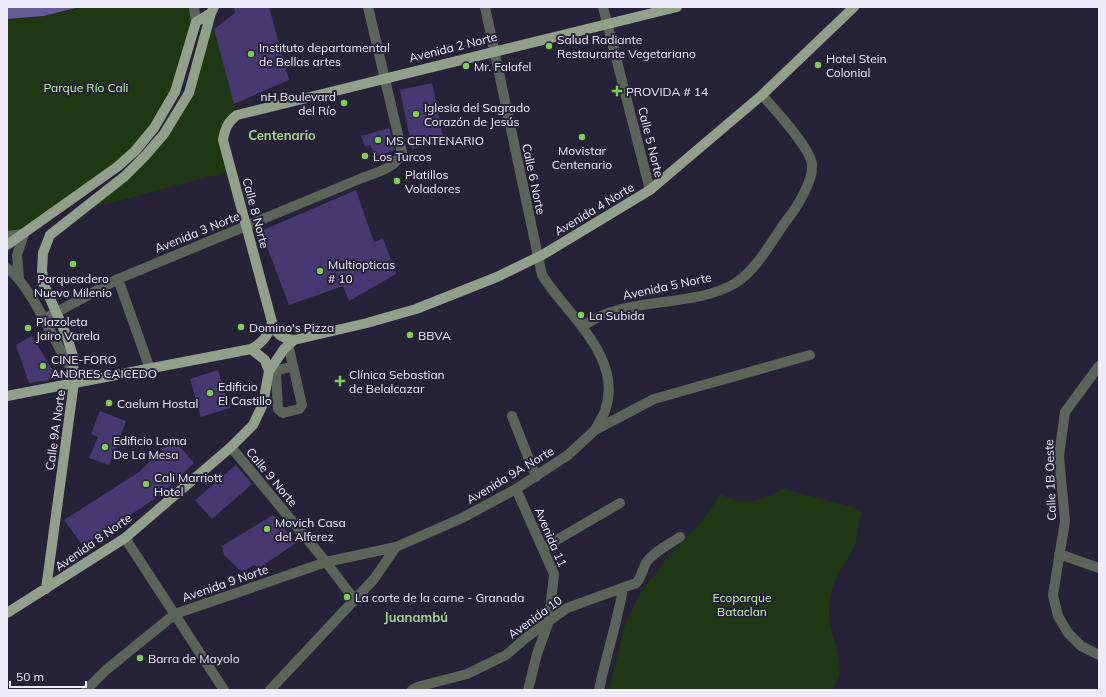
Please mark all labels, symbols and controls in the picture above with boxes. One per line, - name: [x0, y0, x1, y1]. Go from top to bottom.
- street label: Avenida 2 Norte: [407, 29, 499, 65]
- place label: Salud Radiante Restaurante Vegetariano: [557, 32, 696, 61]
- place label: Instituto departamental de Bellas artes: [259, 40, 390, 69]
- marker: Salud Radiante Restaurante Vegetariano: [544, 41, 554, 51]
- marker: Instituto departamental de Bellas artes: [246, 49, 256, 59]
- place label: Hotel Stein Colonial: [826, 51, 887, 80]
- place label: Mr. Falafel: [474, 59, 531, 74]
- marker: Hotel Stein Colonial: [813, 60, 823, 70]
- marker: Mr. Falafel: [461, 61, 471, 71]
- park label: Parque Río Cali: [44, 80, 129, 95]
- place label: PROVIDA # 14: [626, 84, 708, 99]
- marker: PROVIDA # 14: [611, 85, 623, 97]
- place label: nH Boulevard del Río: [260, 89, 336, 118]
- marker: nH Boulevard del Río: [339, 98, 349, 108]
- place label: Iglesia del Sagrado Corazón de Jesús: [424, 100, 530, 129]
- street label: Calle 5 Norte: [635, 105, 667, 179]
- marker: Iglesia del Sagrado Corazón de Jesús: [411, 109, 421, 119]
- district label: Centenario: [248, 127, 316, 143]
- marker: Movistar Centenario: [577, 132, 587, 142]
- place label: MS CENTENARIO: [386, 133, 484, 148]
- marker: MS CENTENARIO: [373, 135, 383, 145]
- street label: Calle 6 Norte: [519, 142, 549, 216]
- place label: Movistar Centenario: [552, 143, 612, 172]
- place label: Los Turcos: [373, 149, 432, 164]
- marker: Los Turcos: [360, 151, 370, 161]
- place label: Platillos Voladores: [405, 167, 460, 196]
- street label: Calle 8 Norte: [239, 176, 273, 250]
- marker: Platillos Voladores: [392, 176, 402, 186]
- street label: Avenida 4 Norte: [551, 179, 637, 239]
- street label: Avenida 3 Norte: [152, 208, 242, 256]
- place label: Multiopticas # 10: [328, 257, 395, 286]
- marker: Parqueadero Nuevo Milenio: [68, 259, 78, 269]
- marker: Multiopticas # 10: [315, 266, 325, 276]
- street label: Avenida 5 Norte: [621, 269, 713, 303]
- place label: Parqueadero Nuevo Milenio: [34, 271, 112, 300]
- place label: La Subida: [589, 308, 645, 323]
- marker: La Subida: [576, 310, 586, 320]
- place label: Plazoleta Jairo Varela: [36, 314, 100, 343]
- place label: Domino's Pizza: [249, 320, 334, 335]
- marker: Domino's Pizza: [236, 322, 246, 332]
- marker: Plazoleta Jairo Varela: [23, 323, 33, 333]
- place label: BBVA: [418, 328, 451, 343]
- marker: BBVA: [405, 330, 415, 340]
- place label: CINE-FORO ANDRES CAICEDO: [51, 352, 157, 381]
- marker: CINE-FORO ANDRES CAICEDO: [38, 361, 48, 371]
- place label: Clínica Sebastian de Belalcazar: [349, 367, 445, 396]
- marker: Clínica Sebastian de Belalcazar: [334, 375, 346, 387]
- place label: Edificio El Castillo: [218, 379, 272, 408]
- marker: Edificio El Castillo: [205, 388, 215, 398]
- street label: Calle 9A Norte: [42, 389, 68, 471]
- place label: Caelum Hostal: [117, 396, 198, 411]
- marker: Caelum Hostal: [104, 398, 114, 408]
- place label: Edificio Loma De La Mesa: [113, 433, 187, 462]
- street label: Calle 1B Oeste: [1041, 439, 1059, 521]
- marker: Edificio Loma De La Mesa: [100, 442, 110, 452]
- street label: Avenida 9A Norte: [464, 443, 556, 507]
- street label: Calle 9 Norte: [243, 445, 301, 509]
- place label: Cali Marriott Hotel: [154, 470, 222, 499]
- marker: Cali Marriott Hotel: [141, 479, 151, 489]
- street label: Avenida 11: [532, 505, 570, 569]
- street label: Avenida 8 Norte: [52, 510, 134, 574]
- place label: Movich Casa del Alferez: [275, 515, 346, 544]
- marker: Movich Casa del Alferez: [262, 524, 272, 534]
- street label: Avenida 9 Norte: [180, 561, 270, 605]
- place label: La corte de la carne - Granada: [355, 590, 524, 605]
- park label: Ecoparque Bataclan: [712, 590, 772, 619]
- marker: La corte de la carne - Granada: [342, 592, 352, 602]
- street label: Avenida 10: [505, 592, 565, 642]
- district label: Juanambú: [384, 609, 448, 625]
- place label: Barra de Mayolo: [148, 651, 240, 666]
- marker: Barra de Mayolo: [135, 653, 145, 663]
- scale bar: [10, 663, 86, 689]
- text: 50 m: [16, 669, 44, 684]

